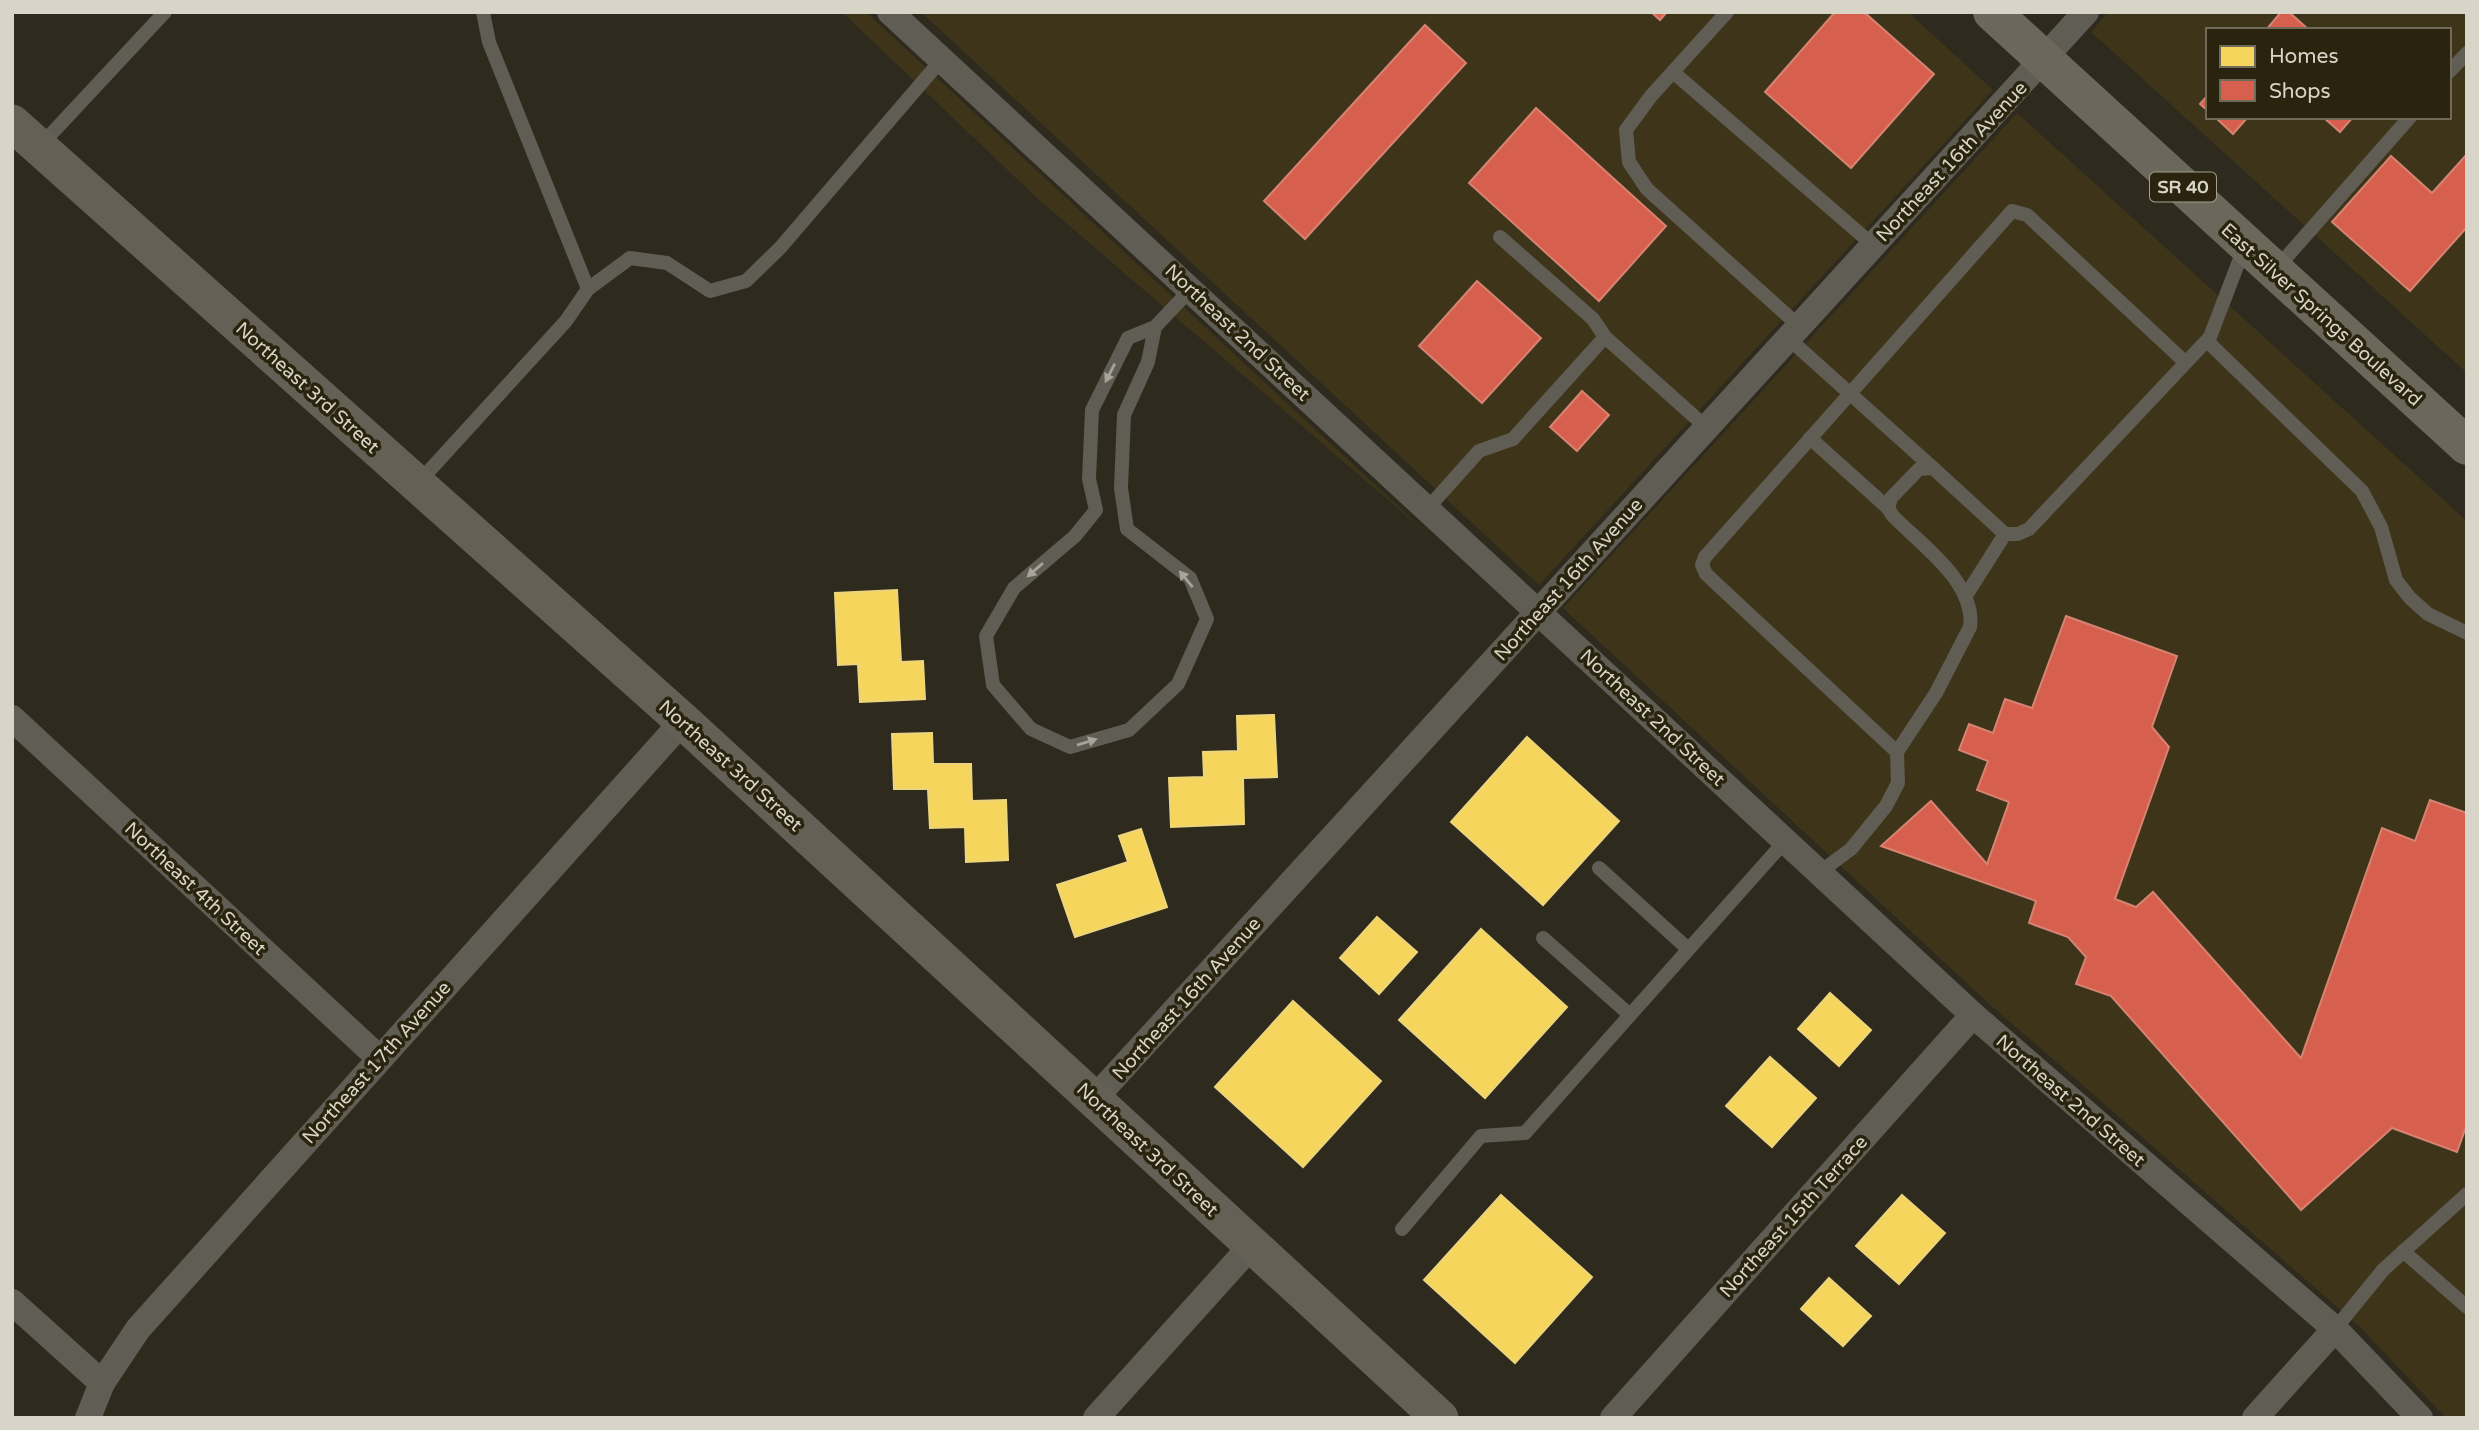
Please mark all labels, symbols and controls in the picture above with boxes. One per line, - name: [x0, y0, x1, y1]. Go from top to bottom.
- legend: [2206, 28, 2451, 119]
- text: Homes: [2269, 44, 2339, 69]
- street label: Northeast 16th Avenue: [1872, 77, 2032, 246]
- text: Shops: [2269, 79, 2331, 104]
- road number: SR 40: [2150, 172, 2216, 202]
- street label: East Silver Springs Boulevard: [2217, 219, 2426, 411]
- street label: Northeast 2nd Street: [1160, 260, 1314, 406]
- street label: Northeast 3rd Street: [231, 318, 384, 458]
- one-way arrow: [1105, 363, 1116, 383]
- street label: Northeast 16th Avenue: [1490, 494, 1648, 665]
- one-way arrow: [1026, 562, 1044, 578]
- one-way arrow: [1179, 570, 1194, 588]
- street label: Northeast 2nd Street: [1575, 645, 1729, 791]
- street label: Northeast 3rd Street: [654, 696, 807, 836]
- one-way arrow: [1077, 737, 1098, 747]
- street label: Northeast 4th Street: [120, 817, 271, 960]
- street label: Northeast 16th Avenue: [1108, 913, 1266, 1084]
- street label: Northeast 17th Avenue: [298, 977, 456, 1148]
- street label: Northeast 2nd Street: [1991, 1030, 2149, 1171]
- street label: Northeast 3rd Street: [1072, 1078, 1223, 1221]
- street label: Northeast 15th Terrace: [1715, 1131, 1872, 1302]

